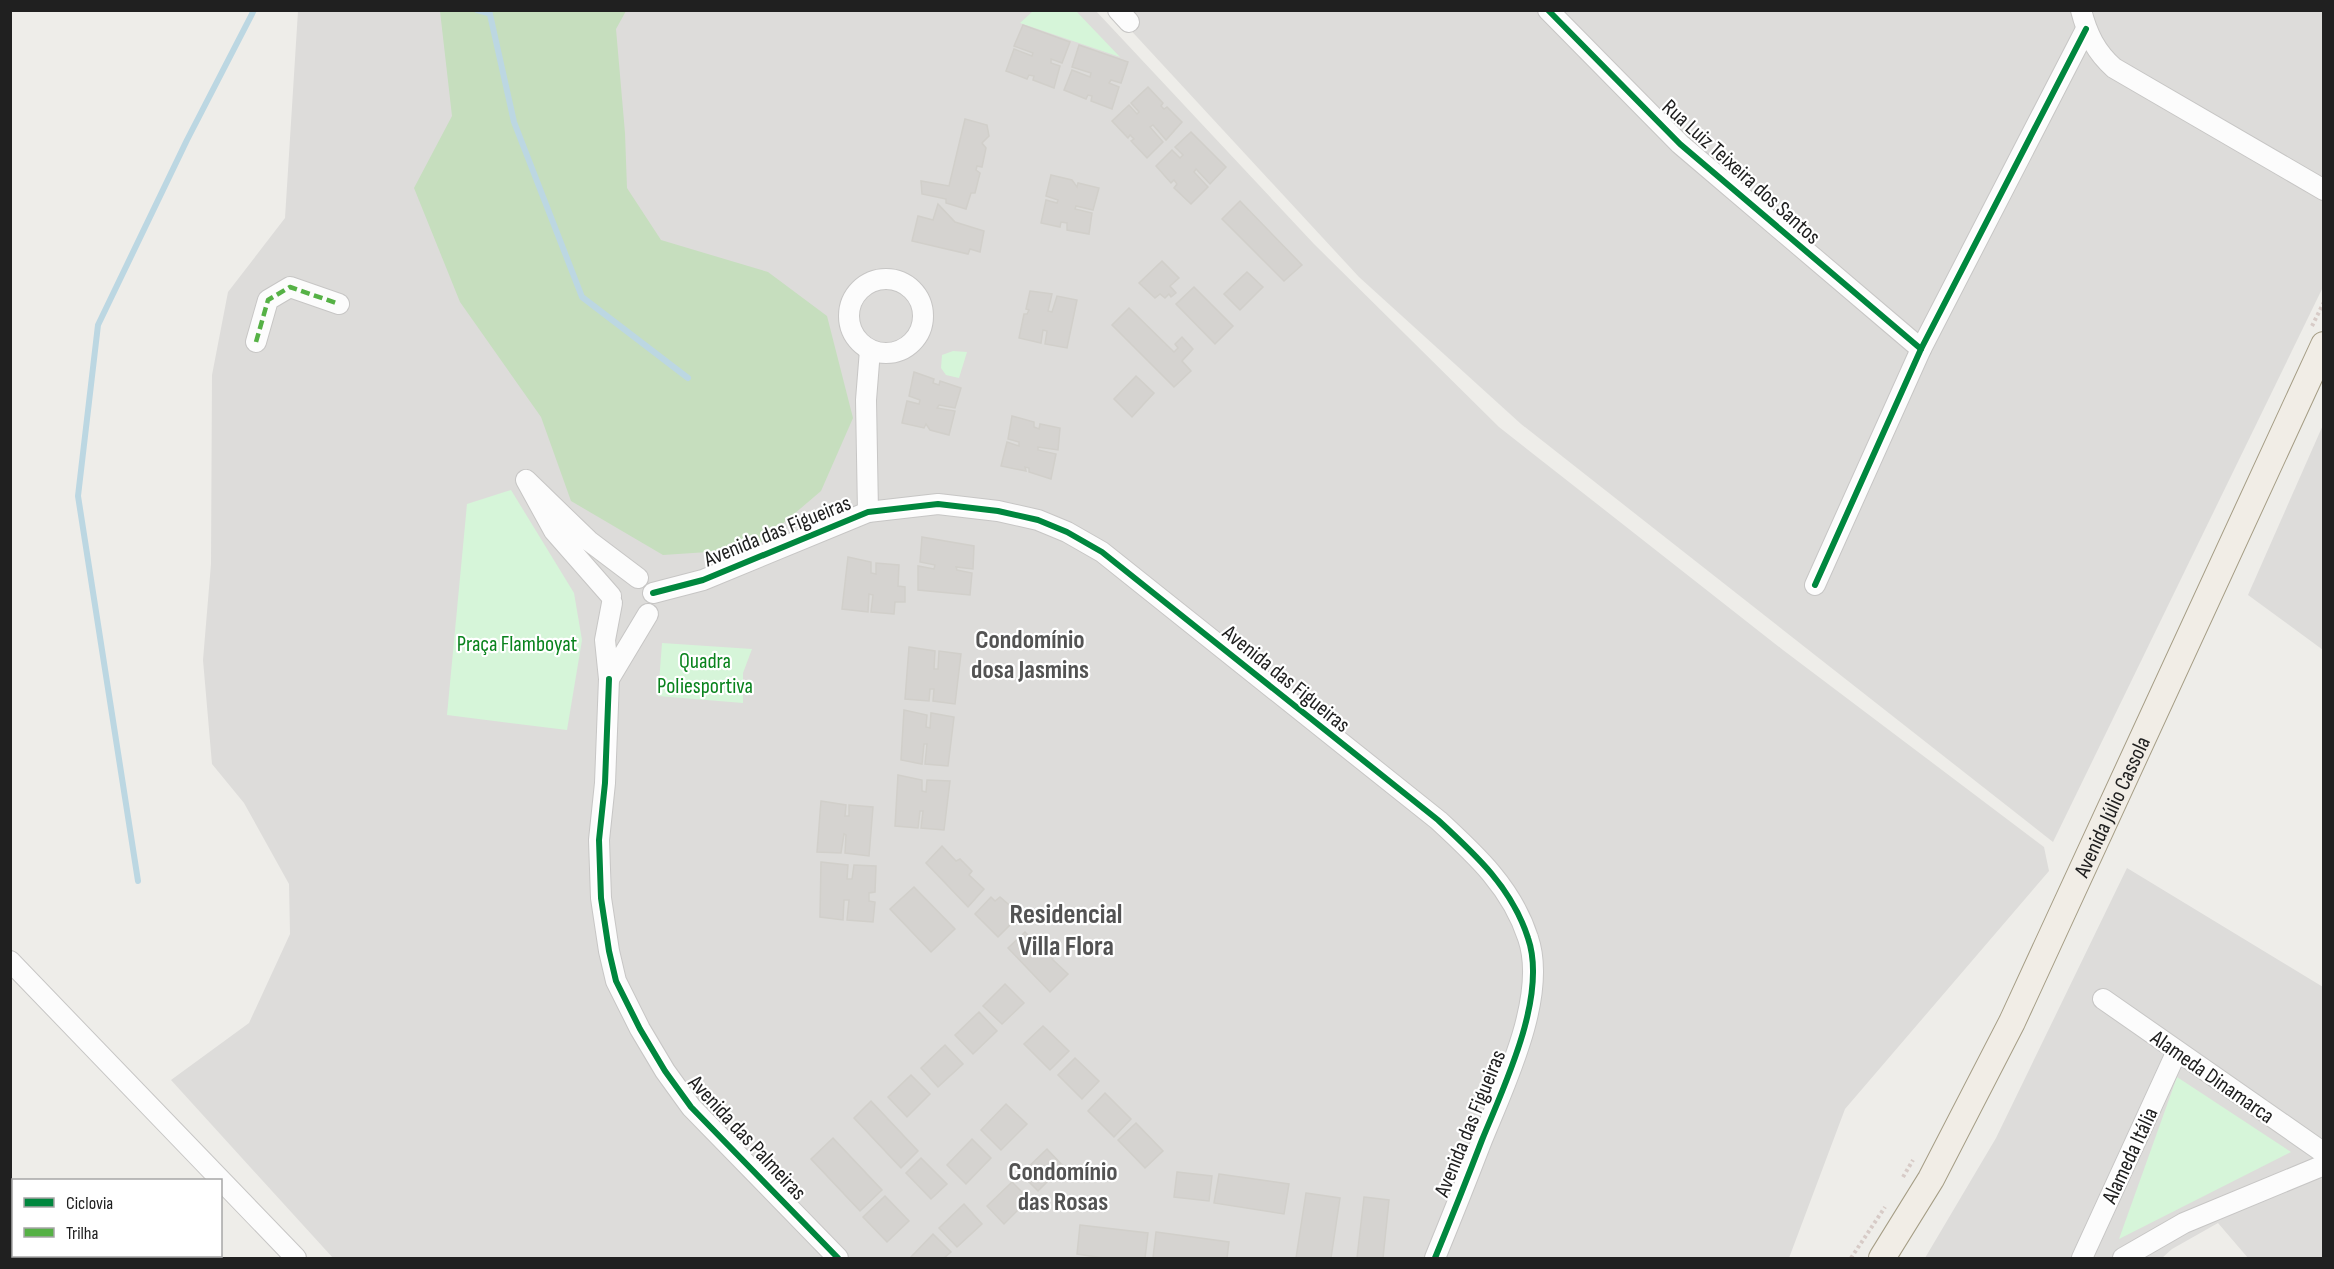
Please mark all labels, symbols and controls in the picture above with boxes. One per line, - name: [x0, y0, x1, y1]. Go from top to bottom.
- street label: Rua Luiz Teixeira dos Santos: [1656, 94, 1826, 250]
- street label: Avenida das Figueiras: [699, 490, 855, 574]
- street label: Avenida das Figueiras: [1216, 619, 1355, 739]
- district label: Condomínio dosa Jasmins: [971, 625, 1089, 686]
- park label: Praça Flamboyat: [457, 631, 578, 658]
- park label: Quadra Poliesportiva: [657, 648, 753, 700]
- street label: Avenida Júlio Cassola: [2068, 732, 2157, 883]
- district label: Residencial Villa Flora: [1009, 898, 1123, 963]
- street label: Alameda Dinamarca: [2144, 1024, 2279, 1130]
- street label: Avenida das Figueiras: [1428, 1046, 1512, 1202]
- street label: Avenida das Palmeiras: [681, 1069, 812, 1206]
- street label: Alameda Itália: [2096, 1103, 2164, 1209]
- district label: Condomínio das Rosas: [1008, 1157, 1118, 1218]
- legend: [12, 1179, 222, 1257]
- text: Ciclovia: [66, 1193, 113, 1214]
- text: Trilha: [66, 1223, 99, 1244]

